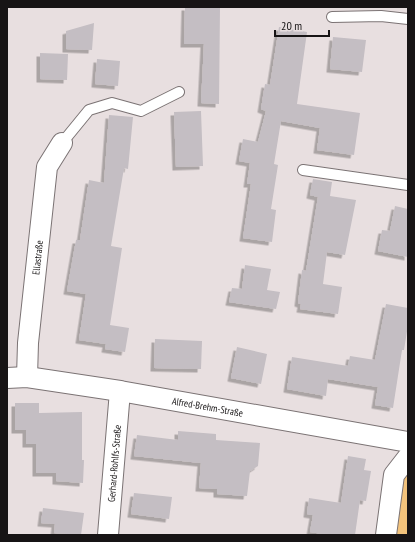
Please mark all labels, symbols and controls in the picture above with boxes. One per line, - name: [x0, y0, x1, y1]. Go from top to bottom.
- scale bar: [275, 12, 329, 38]
- text: 20 m: [281, 18, 302, 33]
- street label: Ellastraße: [29, 239, 46, 276]
- street label: Alfred-Brehm-Straße: [171, 394, 244, 419]
- street label: Gerhard-Rohlfs-Straße: [104, 424, 124, 502]

